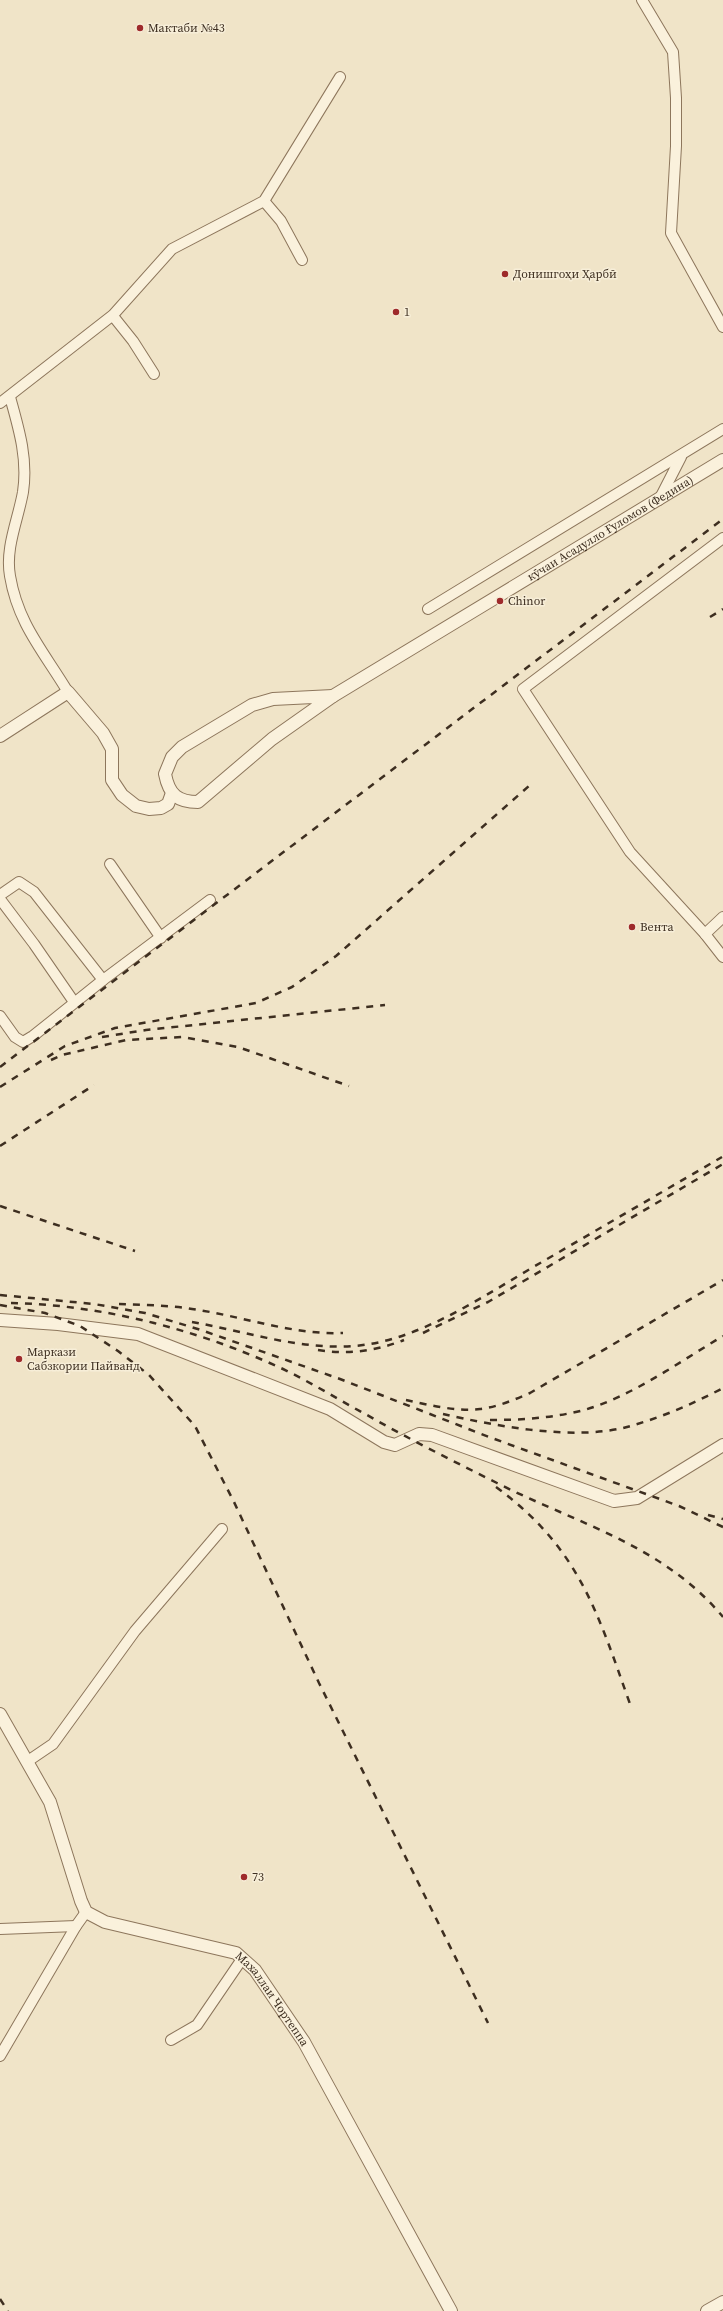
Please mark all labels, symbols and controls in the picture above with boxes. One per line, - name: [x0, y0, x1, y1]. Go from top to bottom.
- place label: Мактаби №43: [148, 20, 225, 36]
- marker: Мактаби №43: [135, 23, 145, 33]
- place label: Донишгоҳи Ҳарбӣ: [513, 266, 617, 282]
- marker: Донишгоҳи Ҳарбӣ: [500, 269, 510, 279]
- place label: 1: [404, 304, 410, 320]
- marker: 1: [391, 307, 401, 317]
- street label: кӯчаи Асадулло Ғуломов (Федина): [524, 472, 696, 585]
- place label: Chinor: [508, 593, 545, 609]
- marker: Chinor: [495, 596, 505, 606]
- place label: Вента: [640, 919, 674, 935]
- marker: Вента: [627, 922, 637, 932]
- place label: Маркази Сабзкории Пайванд: [27, 1344, 140, 1374]
- marker: Маркази Сабзкории Пайванд: [14, 1354, 24, 1364]
- place label: 73: [252, 1869, 264, 1885]
- marker: 73: [239, 1872, 249, 1882]
- street label: Махаллаи Чортеппа: [232, 1948, 313, 2050]

